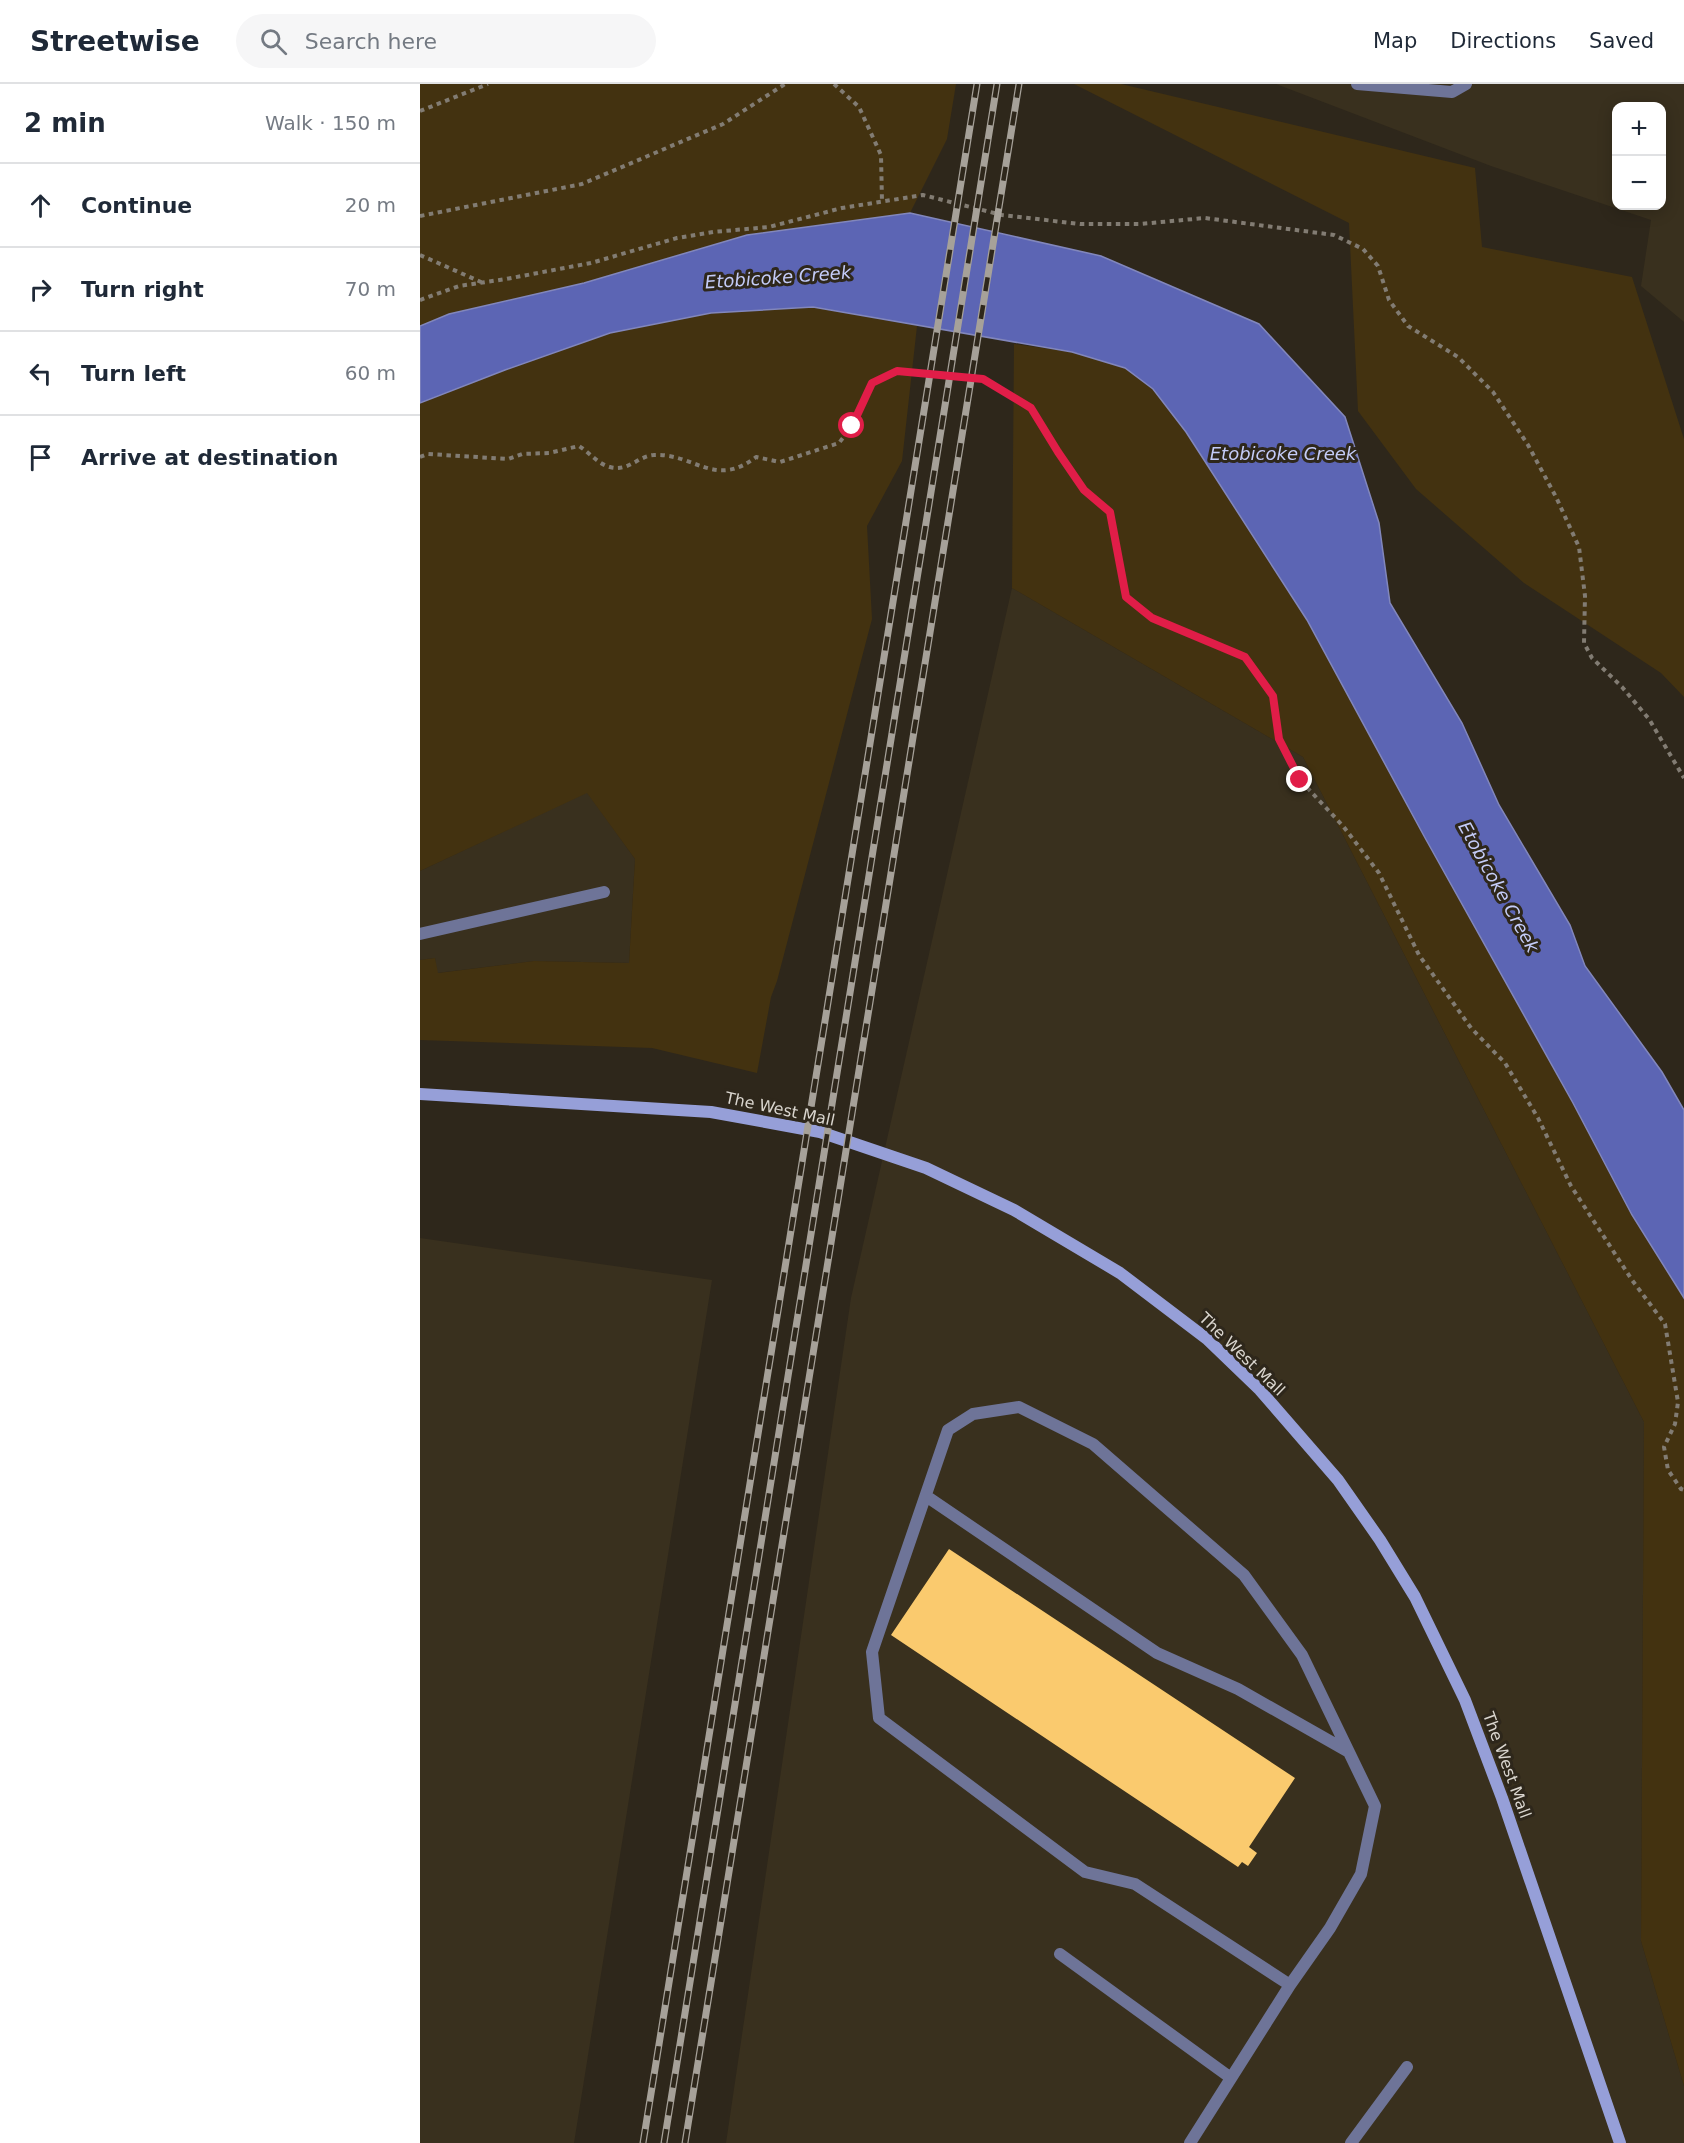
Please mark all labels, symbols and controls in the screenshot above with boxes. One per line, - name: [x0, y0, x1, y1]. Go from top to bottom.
- search box: [236, 14, 656, 68]
- text: Streetwise: [30, 25, 200, 58]
- icon: search: [257, 25, 290, 58]
- text: Search here: [305, 29, 437, 54]
- text: Map: [1373, 29, 1417, 53]
- text: Directions: [1450, 29, 1556, 53]
- text: Saved: [1589, 29, 1654, 53]
- map controls: [1612, 102, 1666, 210]
- button: +: [1612, 102, 1666, 156]
- text: 2 min: [24, 108, 106, 138]
- text: Walk · 150 m: [265, 111, 396, 135]
- button: −: [1612, 156, 1666, 210]
- icon: ahead: [24, 189, 57, 222]
- text: Continue: [81, 193, 192, 218]
- text: 20 m: [345, 193, 396, 217]
- water label: Etobicoke Creek: [704, 261, 853, 293]
- icon: right: [24, 273, 57, 306]
- text: Turn right: [81, 277, 204, 302]
- text: 70 m: [345, 277, 396, 301]
- icon: left: [24, 357, 57, 390]
- text: Turn left: [81, 361, 186, 386]
- text: 60 m: [345, 361, 396, 385]
- route start: [838, 412, 864, 438]
- icon: arrive: [24, 441, 57, 474]
- water label: Etobicoke Creek: [1210, 443, 1358, 464]
- text: Arrive at destination: [81, 445, 338, 470]
- route end: [1286, 766, 1312, 792]
- water label: Etobicoke Creek: [1454, 818, 1544, 958]
- street label: The West Mall: [722, 1088, 837, 1130]
- street label: The West Mall: [1194, 1308, 1289, 1400]
- street label: The West Mall: [1479, 1708, 1535, 1821]

